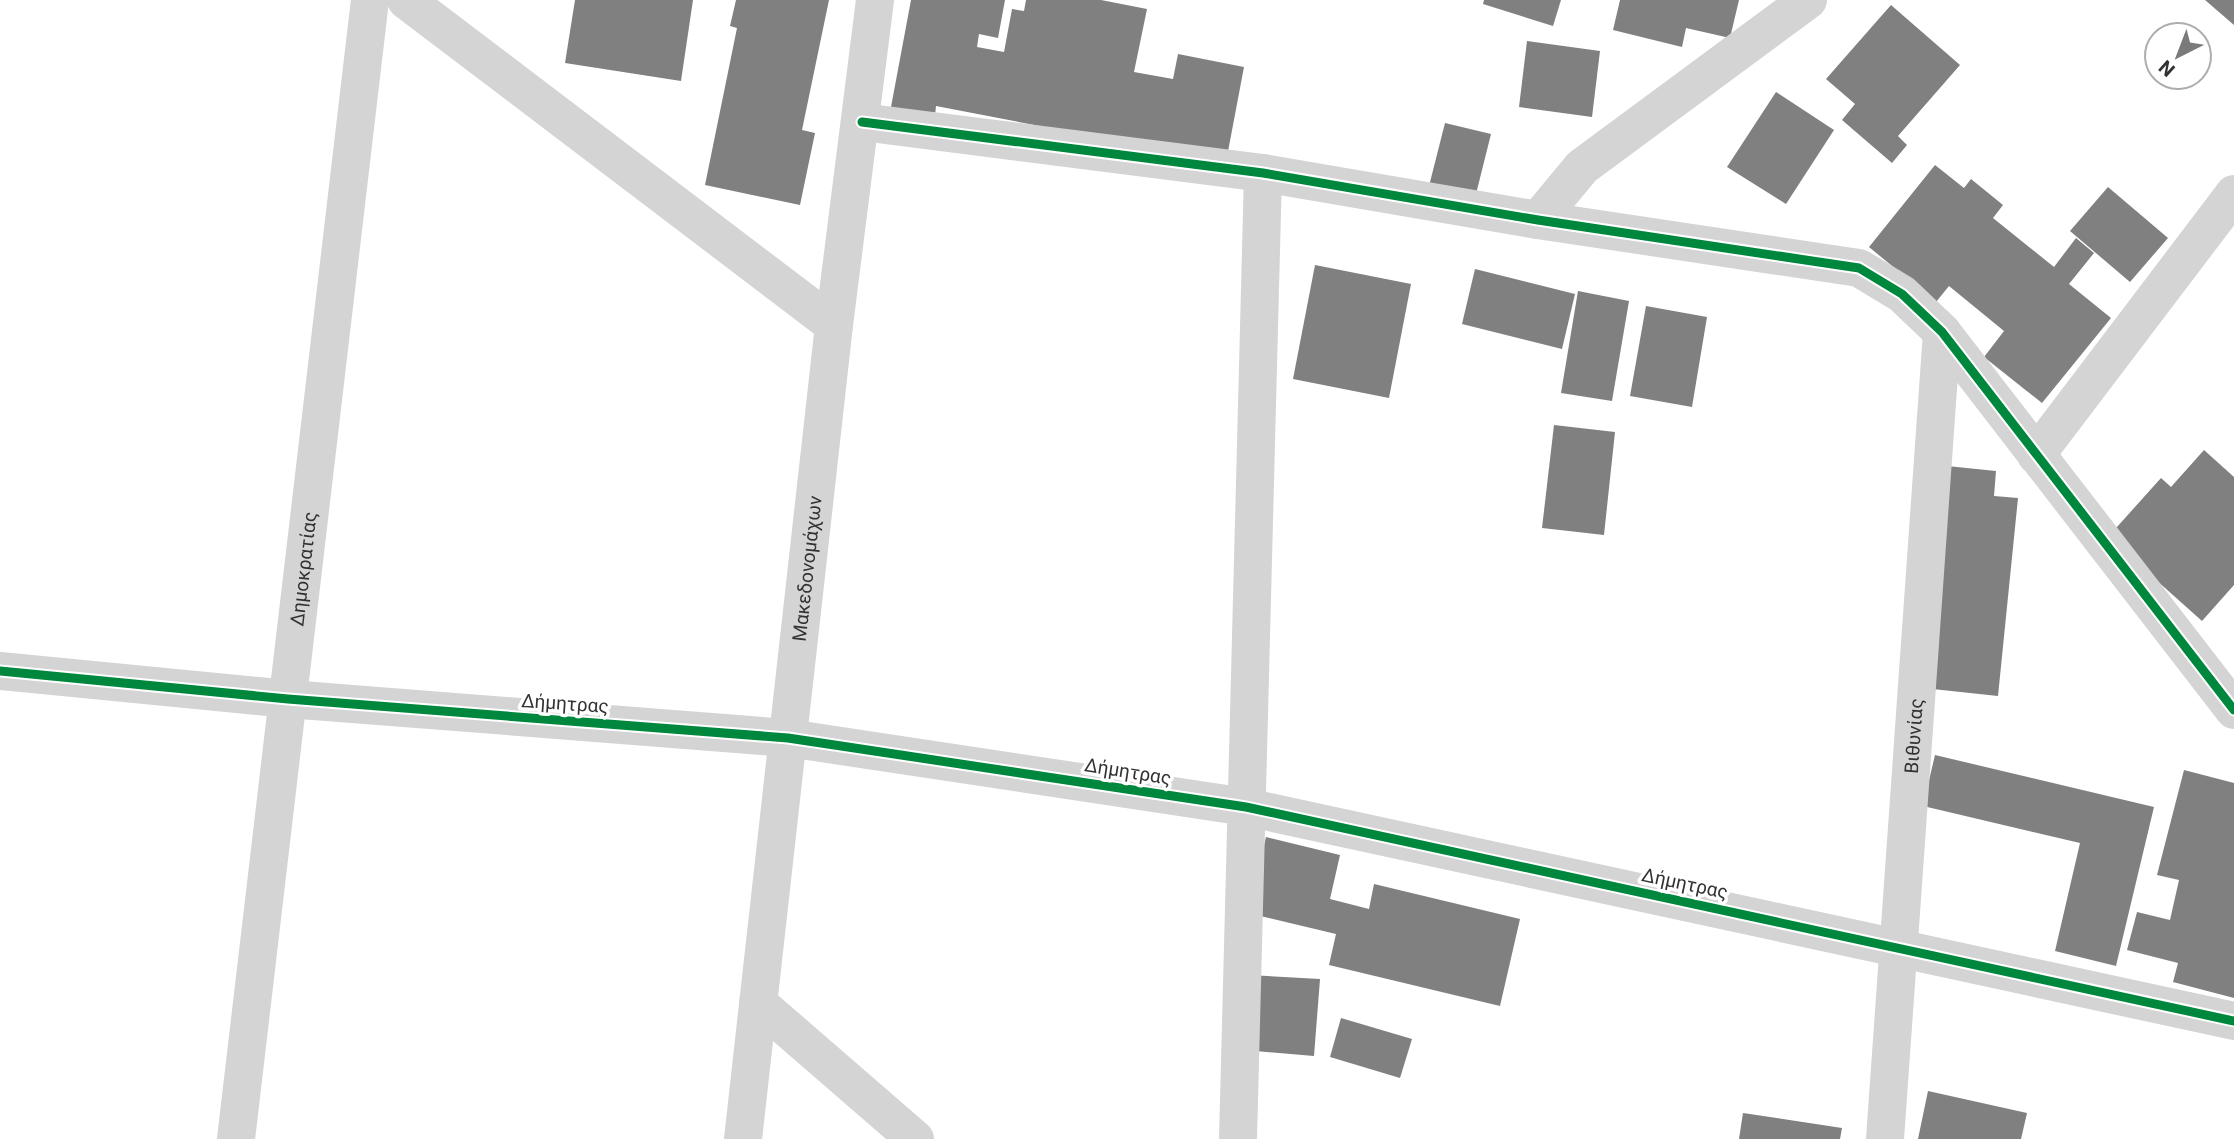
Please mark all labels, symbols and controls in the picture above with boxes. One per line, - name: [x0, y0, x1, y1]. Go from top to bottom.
- north arrow: [2143, 21, 2213, 91]
- text: N: [2154, 55, 2180, 81]
- street label: Μακεδονομάχων: [788, 495, 827, 643]
- street label: Δημοκρατίας: [285, 511, 322, 627]
- street label: Δήμητρας: [521, 689, 609, 718]
- street label: Βιθυνίας: [1900, 698, 1928, 774]
- street label: Δήμητρας: [1083, 753, 1173, 790]
- street label: Δήμητρας: [1640, 863, 1730, 904]

